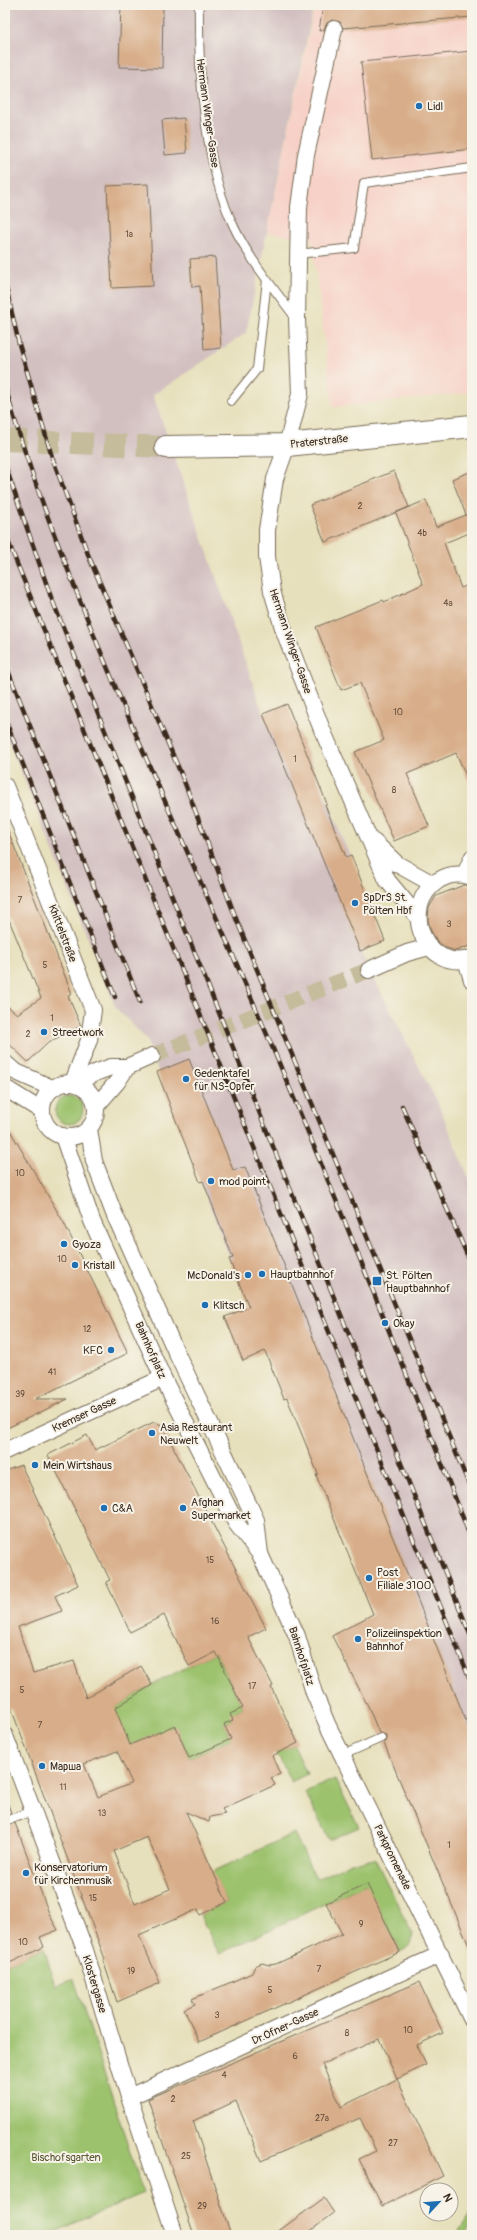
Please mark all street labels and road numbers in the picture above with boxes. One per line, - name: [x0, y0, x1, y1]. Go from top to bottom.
- street label: Hermann Winger-Gasse: [193, 58, 222, 169]
- street label: Praterstraße: [289, 432, 349, 451]
- street label: Hermann Winger-Gasse: [266, 587, 315, 696]
- street label: Khittelstraße: [46, 903, 80, 964]
- street label: Bahnhofplatz: [132, 1320, 169, 1381]
- street label: Kremser Gasse: [50, 1394, 119, 1435]
- street label: Bahnhofplatz: [286, 1625, 317, 1687]
- street label: Parkpromenade: [371, 1822, 414, 1892]
- street label: Klostergasse: [80, 1954, 110, 2015]
- street label: Dr.Ofner-Gasse: [250, 2005, 321, 2048]

